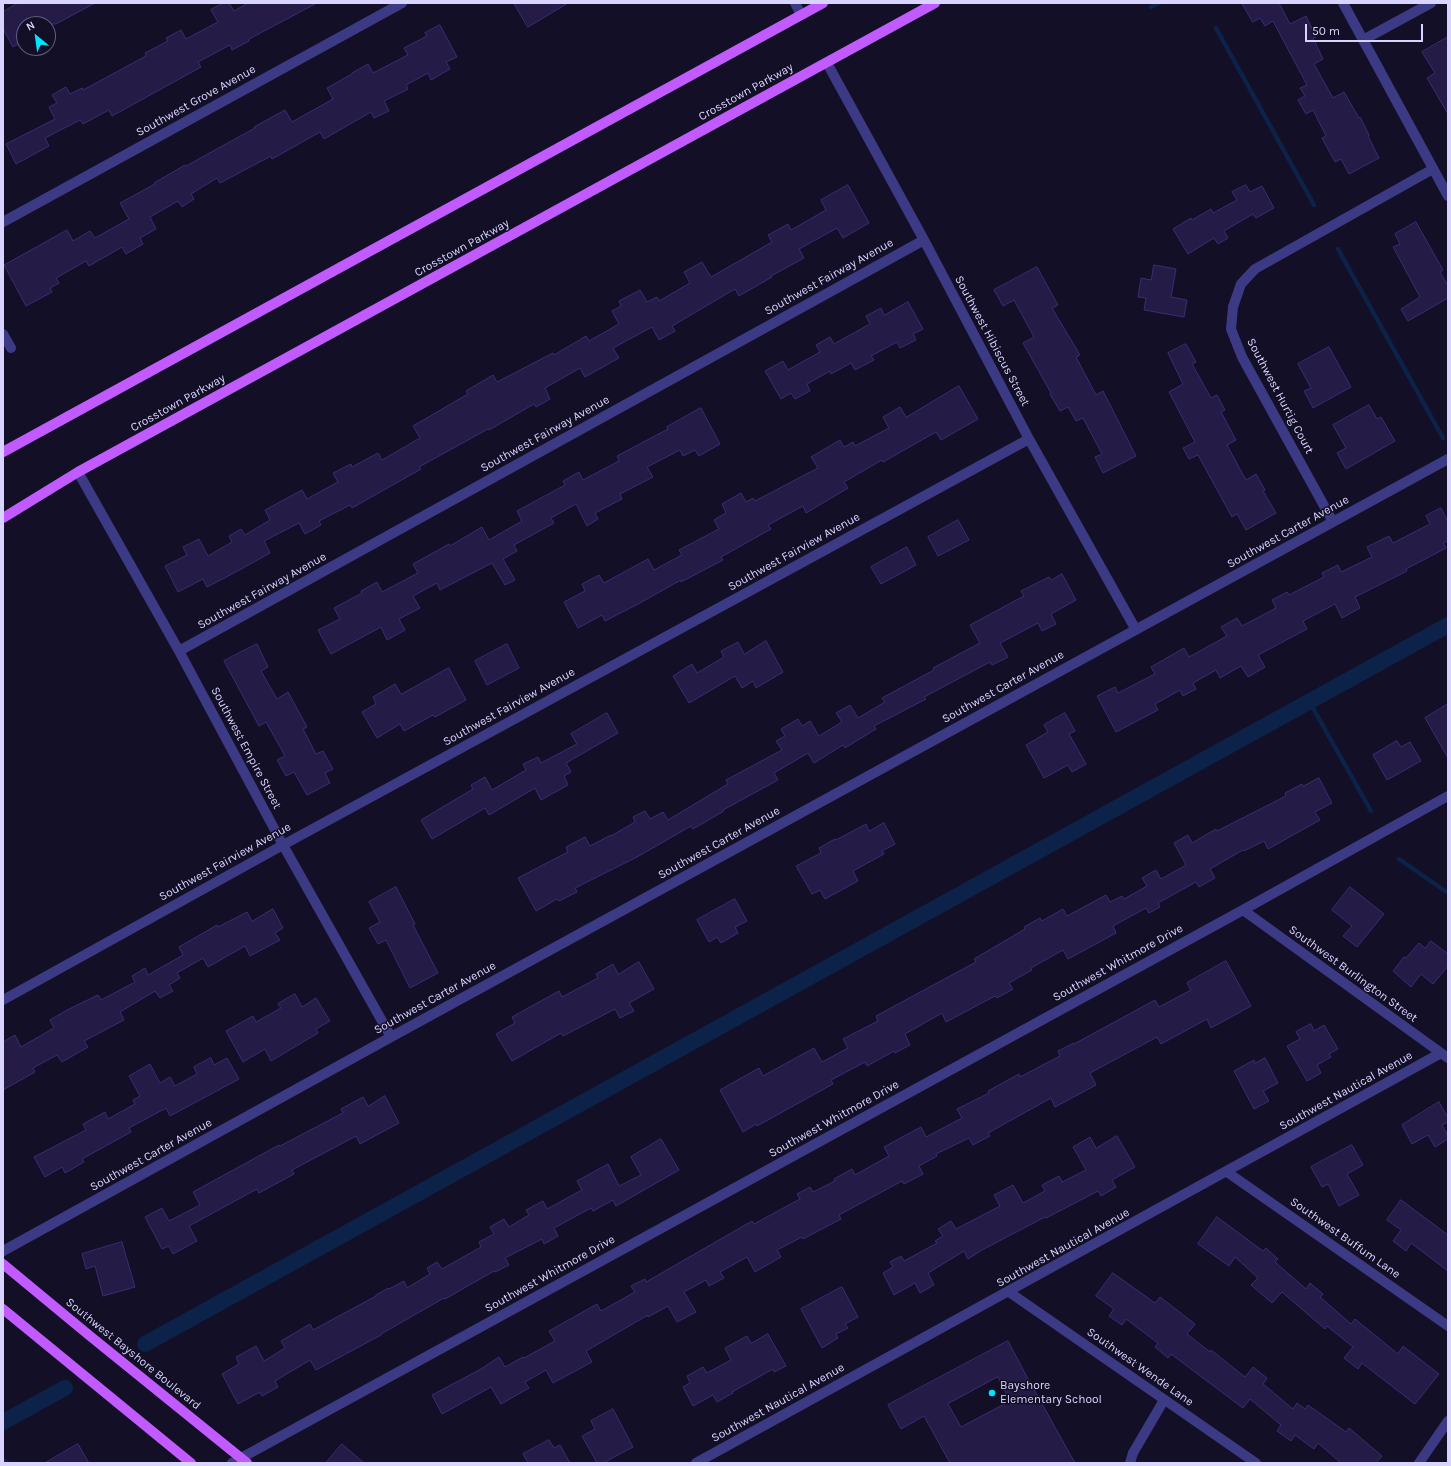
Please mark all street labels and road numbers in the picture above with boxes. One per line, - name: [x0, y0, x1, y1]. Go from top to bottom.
- street label: Crosstown Parkway: [696, 60, 796, 124]
- street label: Southwest Grove Avenue: [134, 62, 258, 140]
- street label: Crosstown Parkway: [412, 216, 512, 280]
- street label: Southwest Fairway Avenue: [762, 236, 896, 318]
- street label: Southwest Hibiscus Street: [951, 273, 1033, 409]
- street label: Southwest Hurtig Court: [1243, 336, 1317, 456]
- street label: Crosstown Parkway: [128, 371, 228, 435]
- street label: Southwest Fairway Avenue: [478, 393, 612, 475]
- street label: Southwest Carter Avenue: [1225, 492, 1351, 572]
- street label: Southwest Fairview Avenue: [725, 510, 863, 594]
- street label: Southwest Fairway Avenue: [195, 550, 329, 632]
- street label: Southwest Carter Avenue: [940, 647, 1066, 727]
- street label: Southwest Fairview Avenue: [440, 665, 578, 749]
- street label: Southwest Empire Street: [208, 684, 284, 812]
- street label: Southwest Carter Avenue: [656, 803, 782, 883]
- street label: Southwest Fairview Avenue: [156, 820, 294, 904]
- street label: Southwest Whitmore Drive: [1050, 921, 1186, 1005]
- street label: Southwest Burlington Street: [1286, 922, 1420, 1026]
- street label: Southwest Carter Avenue: [372, 958, 498, 1038]
- street label: Southwest Nautical Avenue: [1277, 1048, 1415, 1134]
- street label: Southwest Whitmore Drive: [766, 1077, 902, 1161]
- street label: Southwest Carter Avenue: [88, 1115, 214, 1195]
- street label: Southwest Buffum Lane: [1287, 1194, 1403, 1282]
- street label: Southwest Nautical Avenue: [994, 1205, 1132, 1291]
- street label: Southwest Whitmore Drive: [482, 1232, 618, 1316]
- street label: Southwest Bayshore Boulevard: [63, 1295, 203, 1413]
- street label: Southwest Wende Lane: [1084, 1325, 1196, 1409]
- street label: Southwest Nautical Avenue: [709, 1360, 847, 1446]

